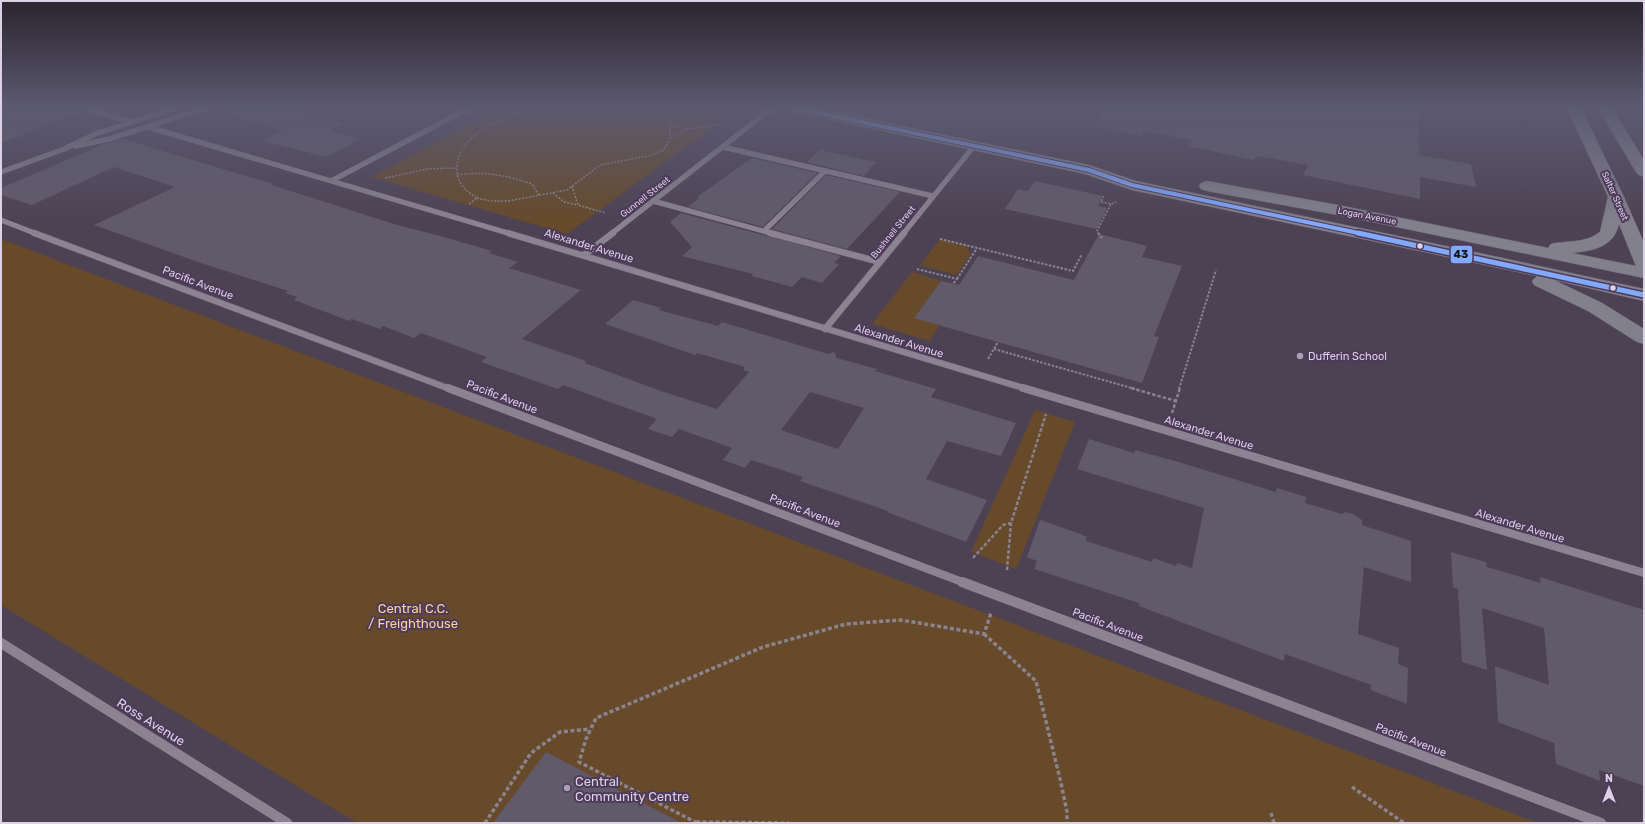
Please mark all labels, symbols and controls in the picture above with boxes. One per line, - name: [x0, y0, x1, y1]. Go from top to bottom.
- street label: Salter Street: [1600, 170, 1630, 223]
- street label: Gunnell Street: [618, 174, 672, 219]
- street label: Bushnell Street: [869, 203, 918, 260]
- street label: Logan Avenue: [1337, 205, 1397, 227]
- street label: Alexander Avenue: [543, 226, 635, 266]
- unlabelled marker: [1415, 241, 1425, 251]
- line badge: 43: [1450, 245, 1473, 264]
- text: 43: [1454, 248, 1468, 261]
- street label: Pacific Avenue: [161, 264, 235, 302]
- unlabelled marker: [1608, 283, 1618, 293]
- street label: Alexander Avenue: [853, 321, 945, 361]
- place label: Dufferin School: [1308, 350, 1387, 363]
- marker: Dufferin School: [1295, 351, 1305, 361]
- street label: Pacific Avenue: [465, 378, 539, 416]
- street label: Alexander Avenue: [1163, 413, 1255, 453]
- street label: Pacific Avenue: [768, 492, 842, 530]
- street label: Alexander Avenue: [1474, 506, 1566, 546]
- park label: Central C.C. / Freighthouse: [368, 601, 458, 632]
- street label: Pacific Avenue: [1071, 606, 1145, 644]
- street label: Ross Avenue: [114, 695, 188, 749]
- street label: Pacific Avenue: [1374, 721, 1448, 759]
- north arrow: [1589, 768, 1629, 808]
- text: N: [1605, 772, 1613, 785]
- place label: Central Community Centre: [575, 774, 689, 804]
- marker: Central Community Centre: [562, 783, 572, 793]

